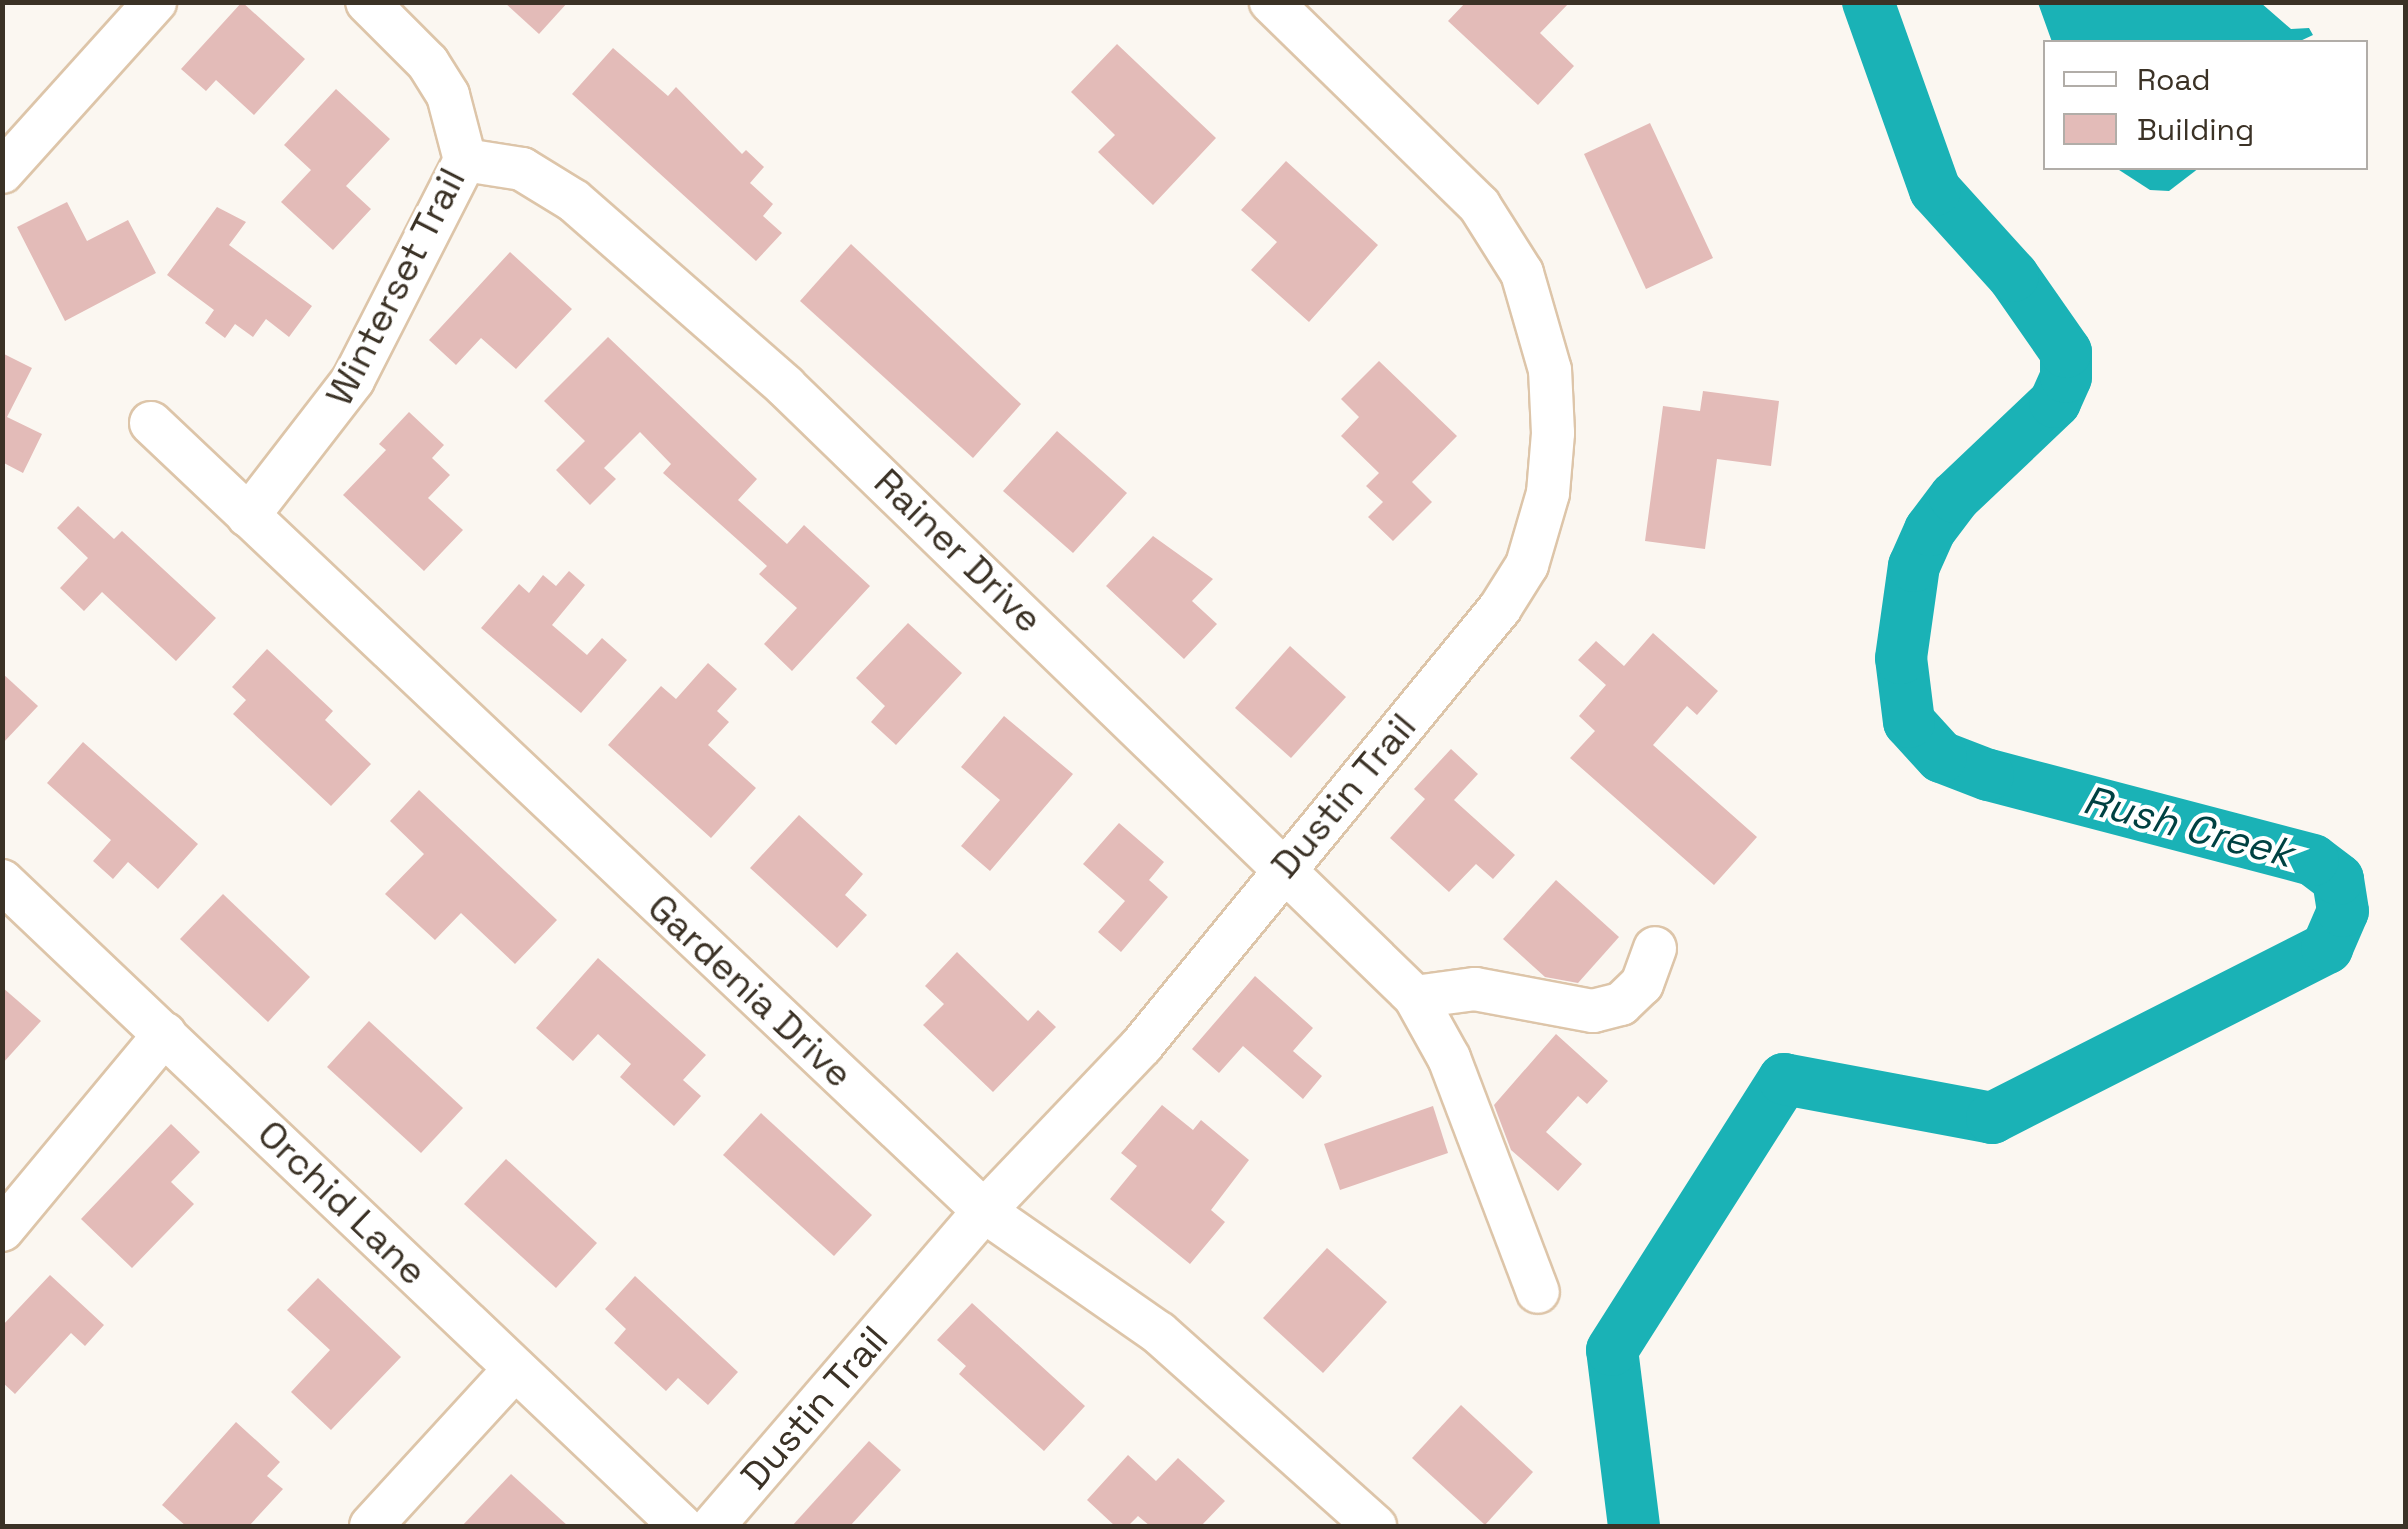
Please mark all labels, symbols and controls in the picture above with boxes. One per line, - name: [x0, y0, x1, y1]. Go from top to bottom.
- legend: [2043, 40, 2368, 170]
- text: Road: [2137, 60, 2211, 99]
- text: Building: [2137, 110, 2254, 149]
- street label: Winterset Trail: [316, 160, 476, 414]
- street label: Rainer Drive: [864, 460, 1052, 642]
- street label: Dustin Trail: [1262, 704, 1426, 888]
- water label: Rush Creek: [2078, 776, 2298, 878]
- street label: Gardenia Drive: [638, 885, 862, 1097]
- street label: Orchid Lane: [248, 1111, 436, 1295]
- street label: Dustin Trail: [732, 1317, 898, 1499]

